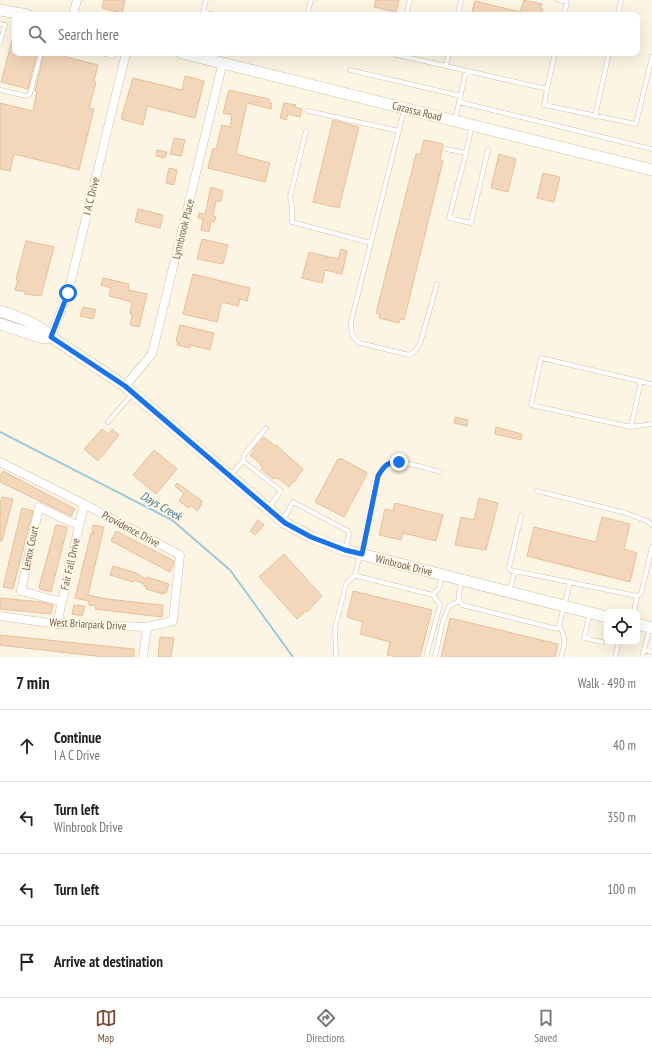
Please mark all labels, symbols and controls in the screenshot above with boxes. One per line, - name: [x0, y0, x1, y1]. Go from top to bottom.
- search box: [12, 12, 640, 56]
- icon: search: [26, 23, 48, 45]
- text: Search here: [58, 25, 119, 44]
- street label: Cazassa Road: [391, 98, 443, 124]
- street label: I A C Drive: [80, 175, 103, 217]
- street label: Lynnbrook Place: [169, 197, 197, 260]
- route start: [59, 284, 77, 302]
- route end: [390, 453, 408, 471]
- water label: Days Creek: [138, 488, 186, 524]
- street label: Providence Drive: [100, 508, 163, 550]
- street label: Lenox Court: [18, 524, 42, 572]
- street label: Fair Fall Drive: [57, 536, 83, 591]
- street label: Winbrook Drive: [374, 551, 434, 579]
- map controls: [604, 609, 640, 645]
- button: locate: [604, 609, 640, 645]
- street label: West Briarpark Drive: [49, 615, 127, 633]
- text: 7 min: [16, 672, 50, 694]
- text: Walk · 490 m: [578, 675, 636, 692]
- text: Continue: [54, 728, 101, 747]
- icon: ahead: [16, 735, 38, 757]
- text: 40 m: [613, 737, 636, 754]
- text: I A C Drive: [54, 747, 100, 764]
- text: Turn left: [54, 800, 99, 819]
- icon: left: [16, 807, 38, 829]
- text: 350 m: [607, 809, 636, 826]
- text: Winbrook Drive: [54, 819, 123, 836]
- icon: left: [16, 879, 38, 901]
- text: Turn left: [54, 880, 99, 899]
- text: 100 m: [607, 881, 636, 898]
- icon: arrive: [16, 951, 38, 973]
- text: Arrive at destination: [54, 952, 163, 971]
- tab: Map: [95, 1007, 117, 1045]
- tab: Directions: [307, 1007, 345, 1045]
- tab: Saved: [534, 1007, 557, 1045]

